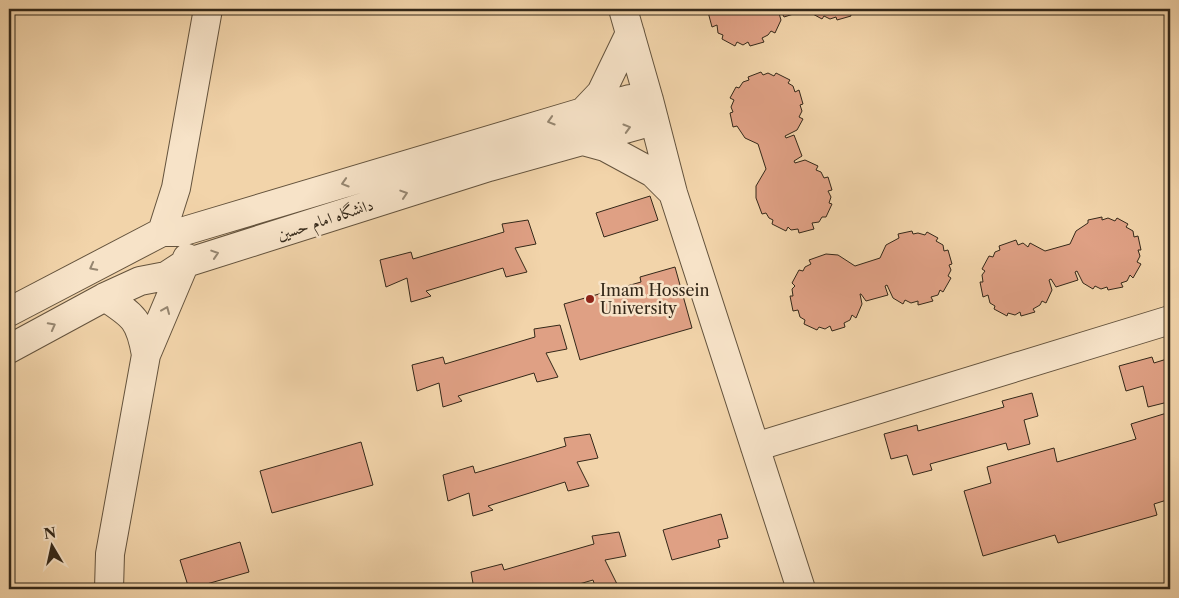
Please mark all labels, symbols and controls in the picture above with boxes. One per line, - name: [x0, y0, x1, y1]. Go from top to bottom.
- one-way arrow: [547, 116, 556, 126]
- one-way arrow: [622, 124, 630, 134]
- one-way arrow: [341, 177, 350, 187]
- one-way arrow: [399, 190, 407, 200]
- street label: دانشگاه امام حسین: [274, 194, 377, 249]
- one-way arrow: [211, 249, 219, 259]
- one-way arrow: [90, 261, 99, 271]
- place label: Imam Hossein University: [600, 280, 709, 318]
- marker: Imam Hossein University: [584, 293, 596, 305]
- one-way arrow: [159, 306, 170, 315]
- one-way arrow: [46, 322, 55, 332]
- north arrow: [28, 520, 78, 570]
- text: N: [43, 523, 57, 543]

